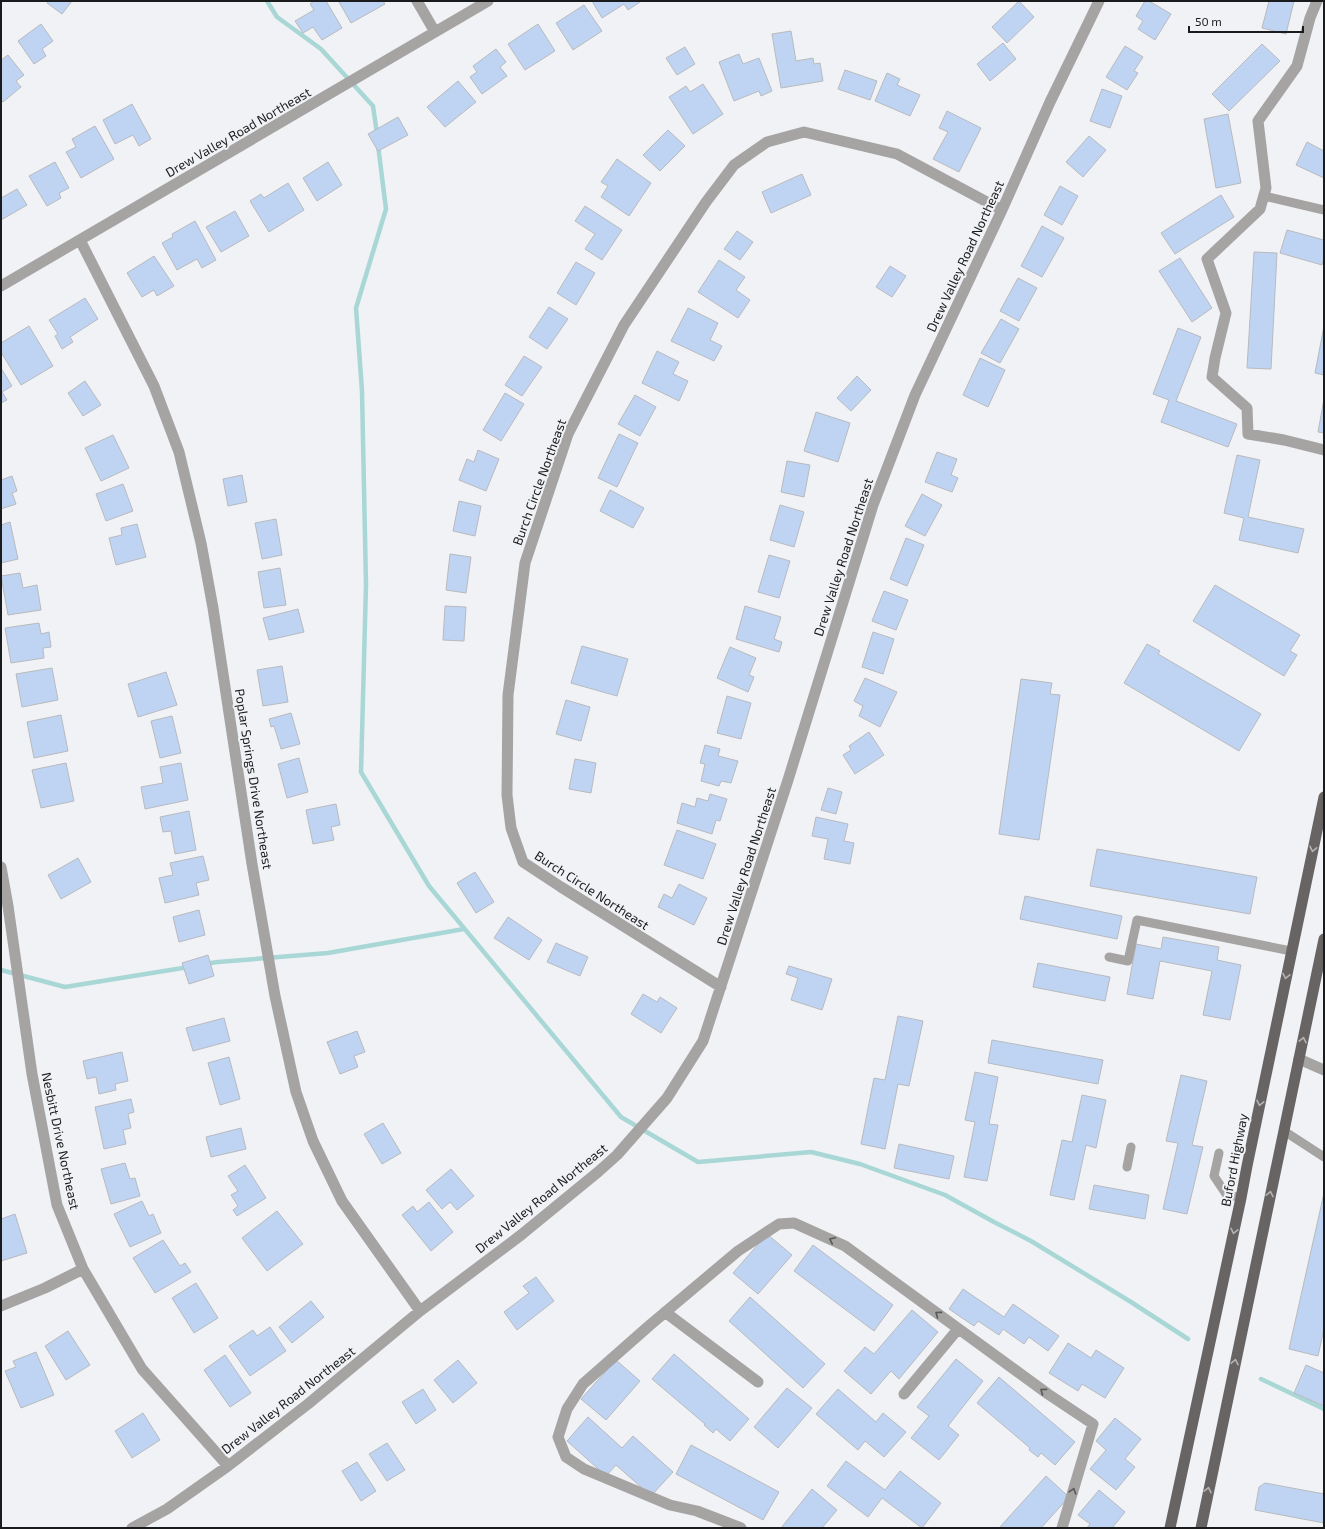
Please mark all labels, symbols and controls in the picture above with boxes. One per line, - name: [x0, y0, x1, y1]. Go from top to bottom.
- scale bar: [1189, 8, 1303, 34]
- text: 50 m: [1195, 14, 1222, 28]
- street label: Drew Valley Road Northeast: [162, 84, 314, 180]
- street label: Drew Valley Road Northeast: [923, 178, 1007, 334]
- street label: Burch Circle Northeast: [509, 417, 569, 547]
- street label: Drew Valley Road Northeast: [810, 476, 876, 638]
- street label: Poplar Springs Drive Northeast: [232, 688, 276, 870]
- street label: Drew Valley Road Northeast: [713, 785, 779, 947]
- one-way arrow: [1309, 845, 1317, 852]
- street label: Burch Circle Northeast: [532, 847, 652, 933]
- one-way arrow: [1282, 973, 1290, 979]
- one-way arrow: [1298, 1036, 1306, 1043]
- street label: Nesbitt Drive Northeast: [39, 1071, 83, 1211]
- one-way arrow: [1256, 1100, 1264, 1106]
- street label: Buford Highway: [1217, 1112, 1251, 1208]
- street label: Drew Valley Road Northeast: [472, 1140, 610, 1256]
- one-way arrow: [1266, 1191, 1274, 1197]
- one-way arrow: [1231, 1227, 1239, 1234]
- one-way arrow: [828, 1237, 836, 1245]
- one-way arrow: [935, 1311, 942, 1319]
- street label: Drew Valley Road Northeast: [218, 1343, 358, 1457]
- one-way arrow: [1230, 1359, 1238, 1366]
- one-way arrow: [1040, 1388, 1047, 1395]
- one-way arrow: [1068, 1487, 1077, 1494]
- one-way arrow: [1204, 1487, 1212, 1493]

